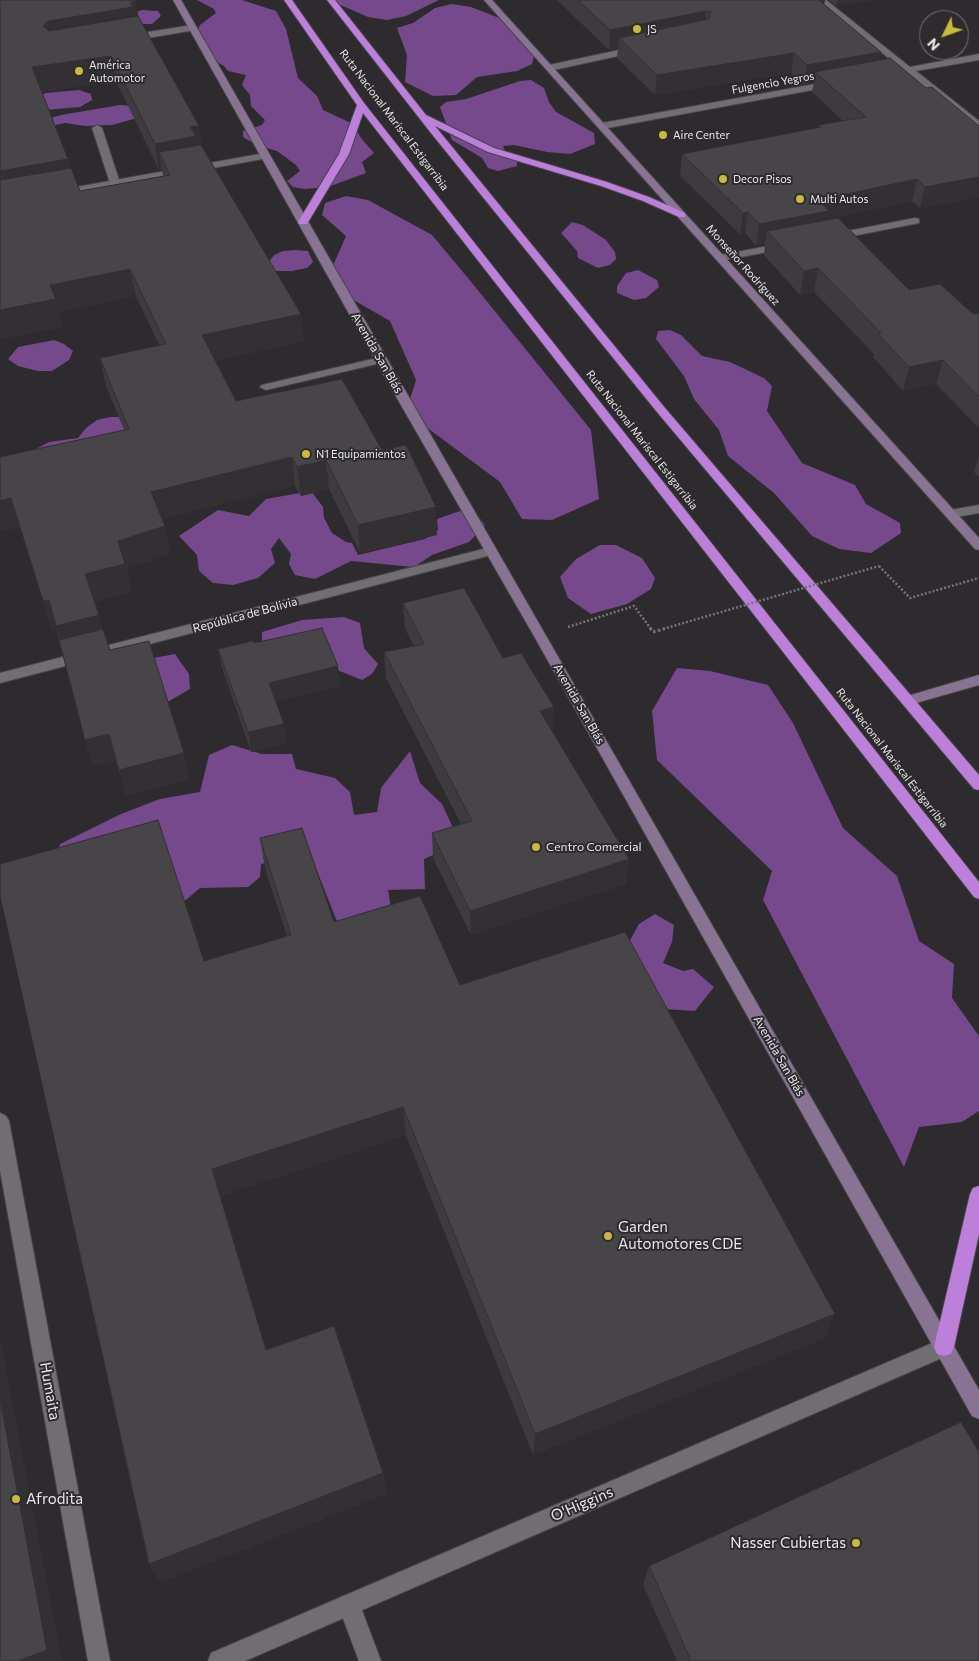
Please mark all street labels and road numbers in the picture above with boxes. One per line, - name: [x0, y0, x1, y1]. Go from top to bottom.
- street label: Ruta Nacional Mariscal Estigarribia: [337, 47, 451, 193]
- street label: Fulgencio Yegros: [731, 69, 815, 97]
- street label: Monseñor Rodríguez: [703, 222, 783, 308]
- street label: Avenida San Blás: [348, 310, 406, 396]
- street label: Ruta Nacional Mariscal Estigarribia: [583, 368, 701, 512]
- street label: República de Bolivia: [191, 594, 299, 636]
- street label: Avenida San Blás: [550, 661, 608, 747]
- street label: Ruta Nacional Mariscal Estigarribia: [833, 686, 951, 830]
- street label: Avenida San Blás: [750, 1013, 808, 1099]
- street label: Humaita: [36, 1361, 64, 1421]
- street label: O'Higgins: [548, 1483, 616, 1525]

